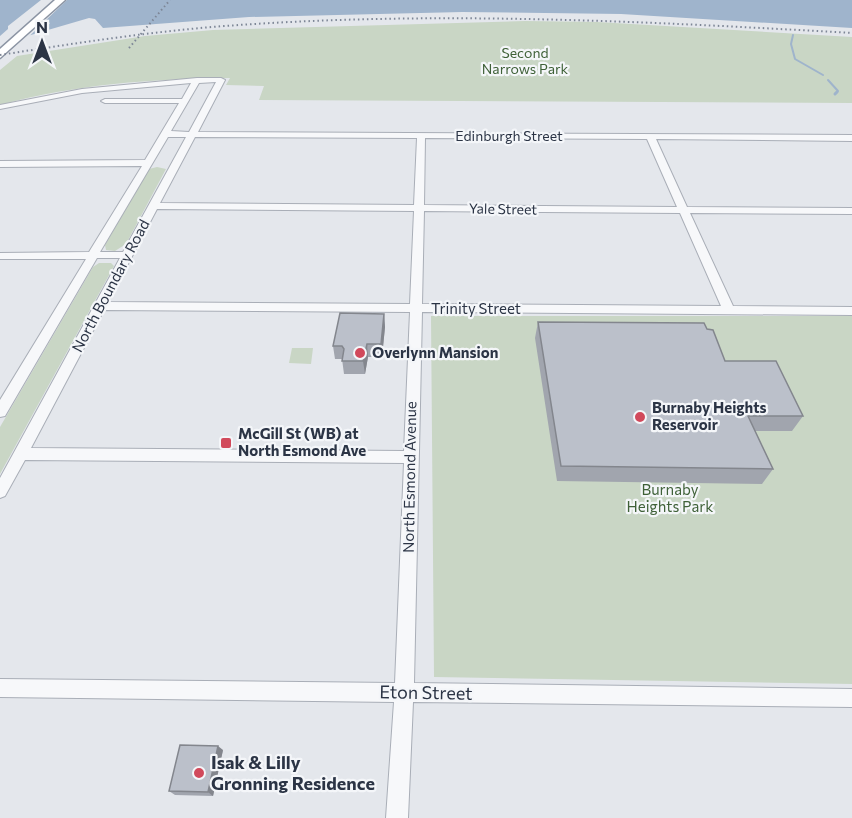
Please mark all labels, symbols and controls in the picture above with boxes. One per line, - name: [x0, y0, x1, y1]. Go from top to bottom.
- north arrow: [12, 12, 72, 72]
- text: N: [36, 17, 48, 36]
- park label: Second Narrows Park: [482, 44, 569, 77]
- street label: Edinburgh Street: [455, 127, 563, 144]
- street label: Yale Street: [469, 199, 538, 218]
- street label: North Boundary Road: [68, 216, 153, 355]
- street label: Trinity Street: [431, 299, 521, 317]
- place label: Overlynn Mansion: [372, 343, 498, 361]
- marker: Overlynn Mansion: [353, 346, 367, 360]
- place label: Burnaby Heights Reservoir: [652, 398, 767, 433]
- street label: North Esmond Avenue: [399, 401, 419, 553]
- marker: Burnaby Heights Reservoir: [633, 410, 647, 424]
- place label: McGill St (WB) at North Esmond Ave: [238, 424, 366, 459]
- marker: McGill St (WB) at North Esmond Ave: [219, 436, 233, 450]
- park label: Burnaby Heights Park: [627, 480, 713, 515]
- street label: Eton Street: [379, 680, 473, 704]
- place label: Isak & Lilly Gronning Residence: [211, 751, 375, 794]
- marker: Isak & Lilly Gronning Residence: [192, 766, 206, 780]

